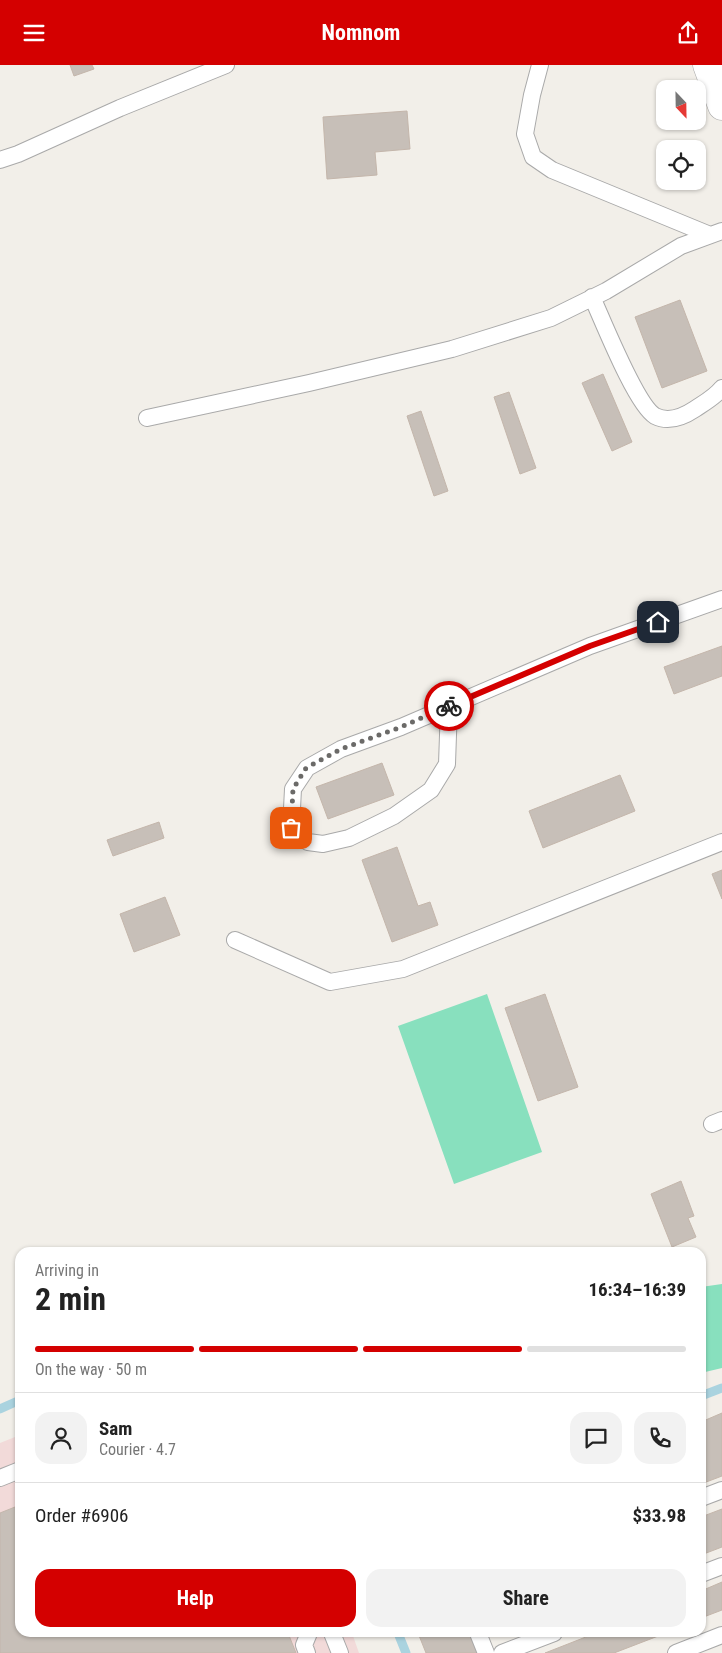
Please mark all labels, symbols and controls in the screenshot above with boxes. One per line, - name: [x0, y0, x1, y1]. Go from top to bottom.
- icon: menu: [20, 19, 48, 47]
- icon: share: [674, 19, 702, 47]
- text: Nomnom: [322, 20, 400, 45]
- north arrow: [656, 80, 706, 130]
- map controls: [656, 80, 706, 190]
- button: locate: [656, 140, 706, 190]
- pin: [637, 601, 679, 643]
- icon: home: [644, 608, 672, 636]
- courier: [424, 681, 474, 731]
- icon: bike: [435, 692, 463, 720]
- pin: [270, 807, 312, 849]
- icon: bag: [277, 814, 305, 842]
- text: Arriving in: [35, 1261, 99, 1280]
- text: 16:34–16:39: [588, 1278, 686, 1301]
- text: 2 min: [35, 1280, 106, 1318]
- text: On the way · 50 m: [35, 1360, 147, 1379]
- button: person: [35, 1412, 87, 1464]
- button: chat: [570, 1412, 622, 1464]
- button: phone: [634, 1412, 686, 1464]
- text: Sam: [99, 1417, 132, 1440]
- text: Courier · 4.7: [99, 1440, 176, 1459]
- text: Order #6906: [35, 1504, 128, 1527]
- text: $33.98: [632, 1504, 686, 1527]
- button: Help: [35, 1569, 356, 1627]
- button: Share: [366, 1569, 686, 1627]

